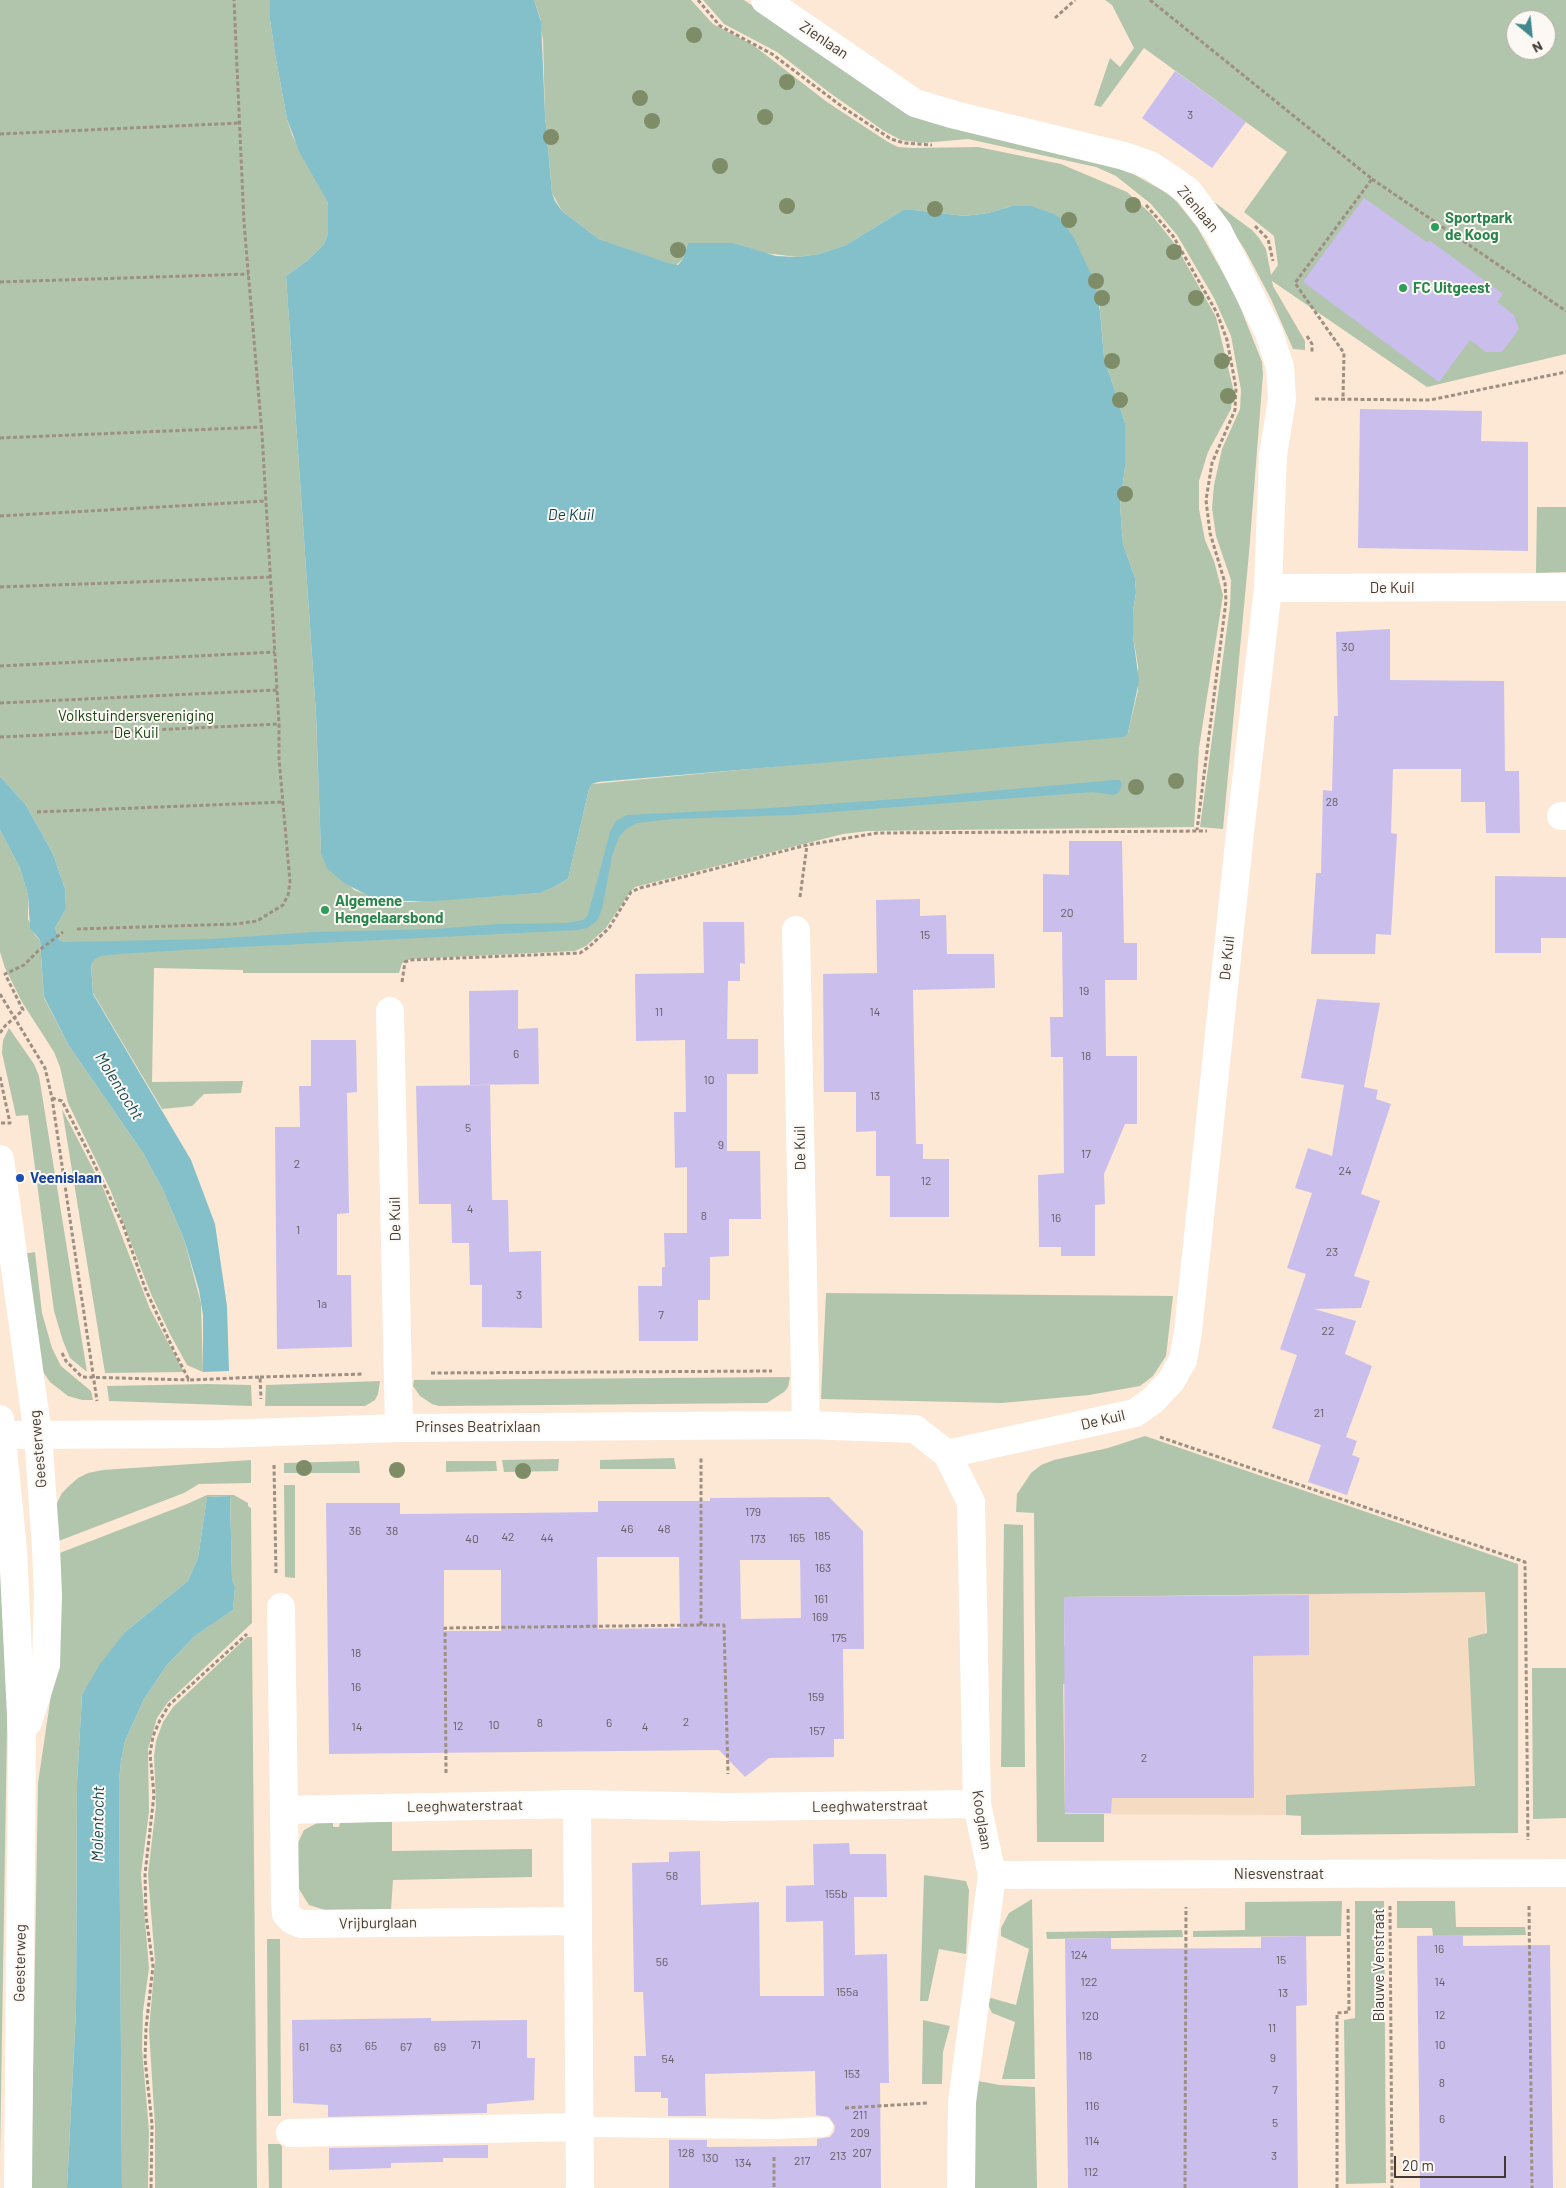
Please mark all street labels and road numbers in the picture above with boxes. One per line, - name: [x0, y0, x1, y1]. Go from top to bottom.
- street label: Zienlaan: [796, 17, 852, 63]
- street label: Zienlaan: [1173, 182, 1223, 236]
- street label: De Kuil: [1370, 579, 1414, 597]
- street label: De Kuil: [1216, 935, 1238, 981]
- street label: De Kuil: [791, 1125, 809, 1171]
- street label: De Kuil: [386, 1196, 404, 1242]
- street label: De Kuil: [1079, 1406, 1127, 1434]
- street label: Geesterweg: [26, 1409, 50, 1489]
- street label: Prinses Beatrixlaan: [415, 1418, 541, 1436]
- street label: Kooglaan: [968, 1789, 996, 1851]
- street label: Leeghwaterstraat: [407, 1796, 523, 1816]
- street label: Leeghwaterstraat: [812, 1796, 928, 1816]
- street label: Niesvenstraat: [1234, 1865, 1324, 1883]
- street label: Blauwe Venstraat: [1370, 1908, 1388, 2022]
- street label: Vrijburglaan: [339, 1913, 417, 1933]
- street label: Geesterweg: [10, 1924, 30, 2002]

